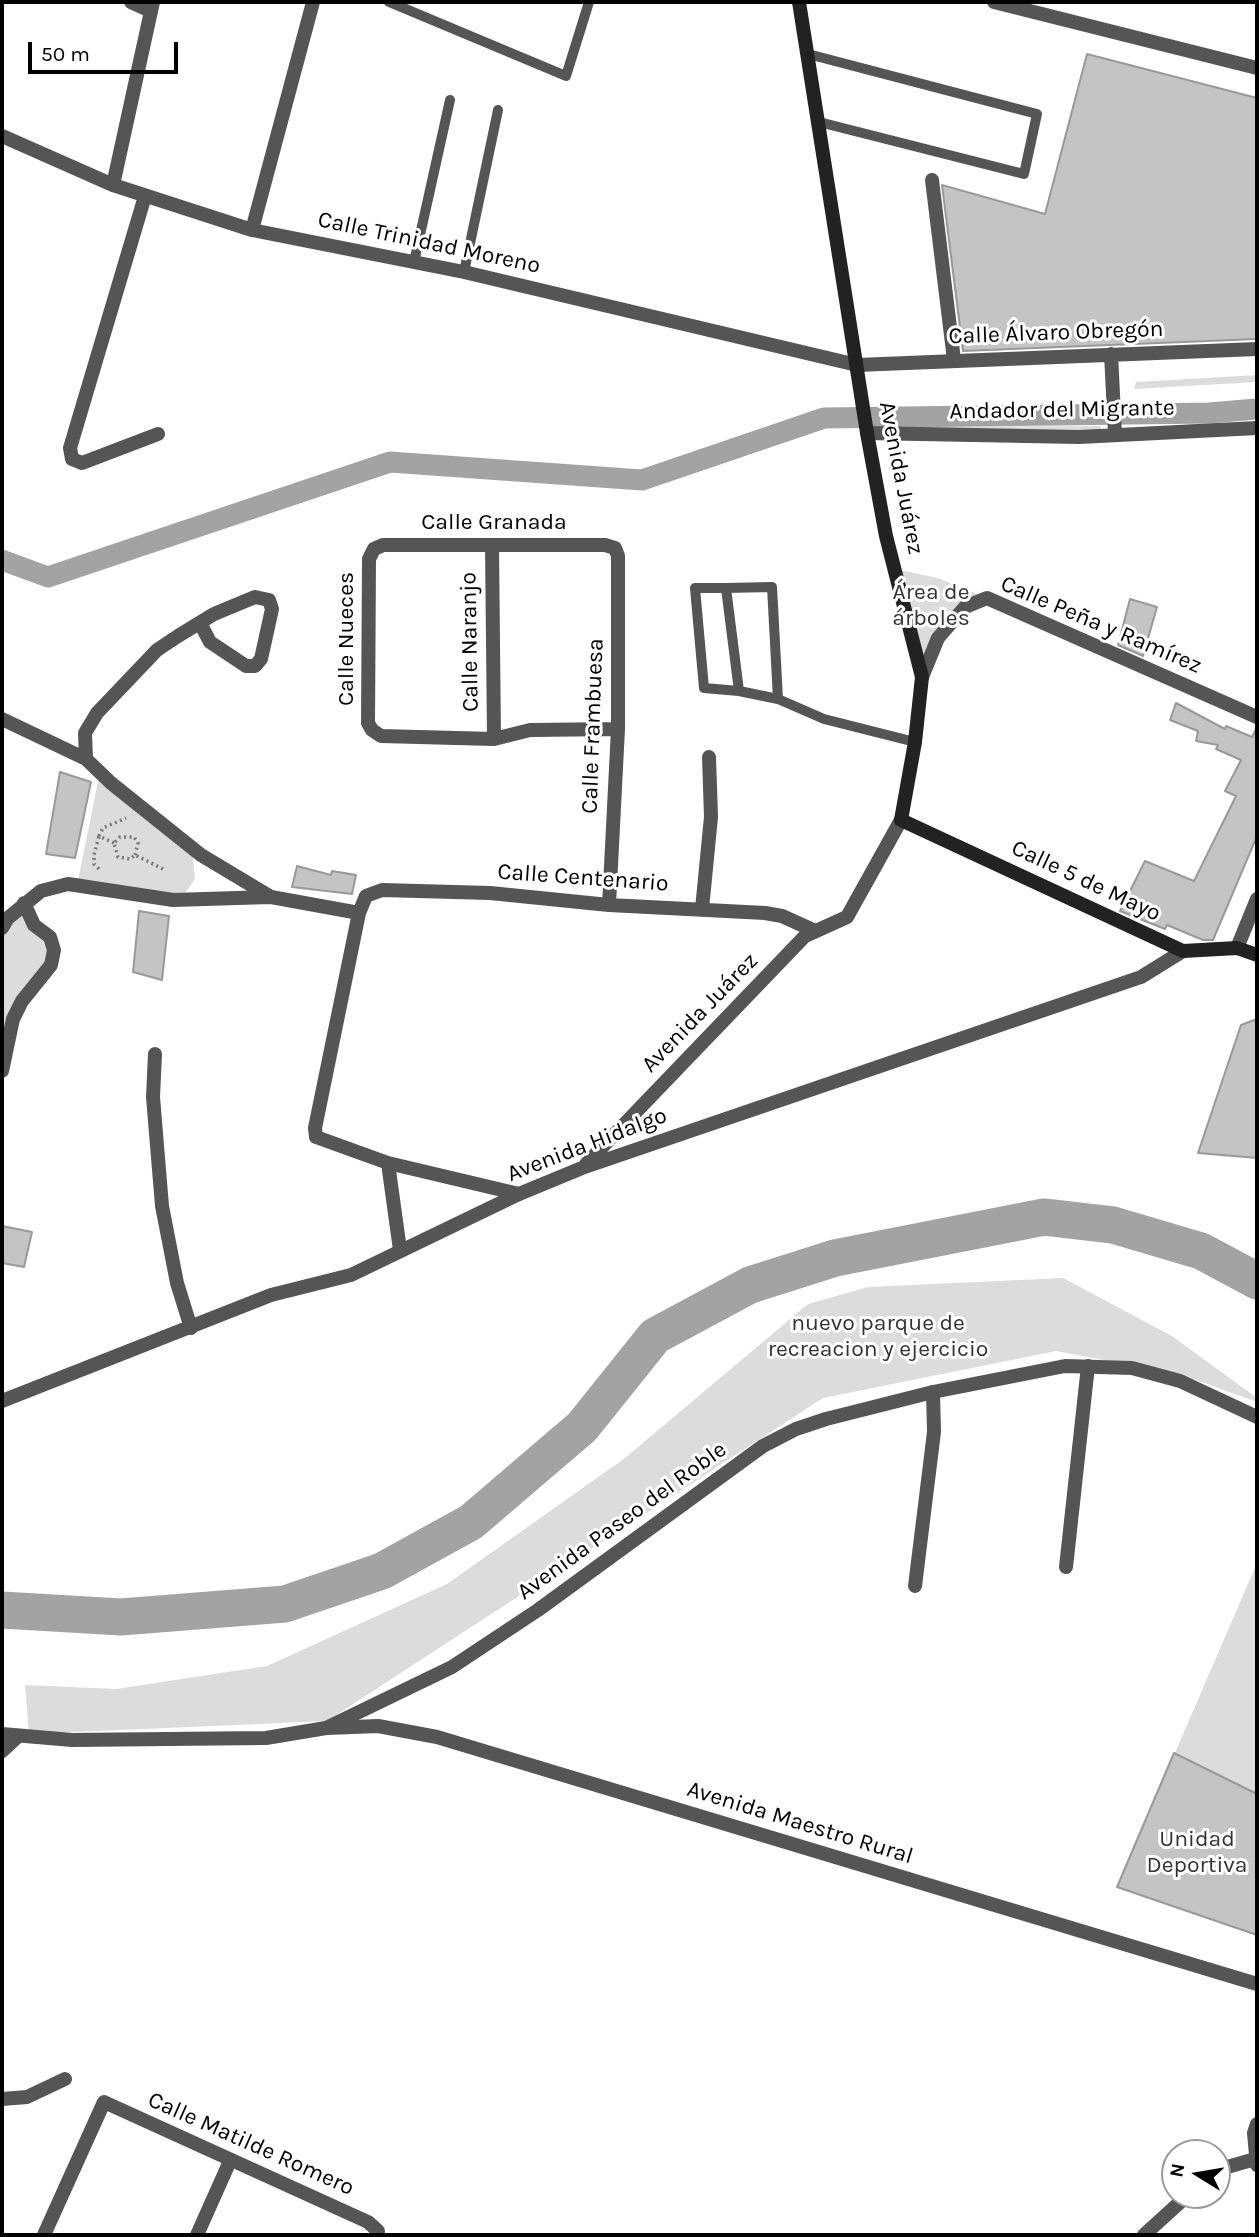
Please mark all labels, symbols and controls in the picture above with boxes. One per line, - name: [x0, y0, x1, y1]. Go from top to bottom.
- scale bar: [32, 28, 182, 72]
- text: 50 m: [41, 42, 90, 66]
- street label: Calle Trinidad Moreno: [315, 206, 543, 280]
- street label: Calle Álvaro Obregón: [948, 315, 1164, 351]
- street label: Andador del Migrante: [949, 394, 1175, 426]
- street label: Avenida Juárez: [873, 399, 929, 557]
- street label: Calle Granada: [421, 508, 567, 536]
- street label: Calle Peña y Ramírez: [996, 570, 1206, 680]
- street label: Calle Nueces: [332, 572, 360, 706]
- street label: Calle Naranjo: [455, 572, 485, 712]
- park label: Área de árboles: [892, 578, 970, 632]
- street label: Calle Frambuesa: [576, 638, 610, 814]
- street label: Calle 5 de Mayo: [1007, 834, 1165, 928]
- street label: Calle Centenario: [497, 858, 669, 898]
- street label: Avenida Juárez: [636, 947, 764, 1079]
- street label: Avenida Hidalgo: [503, 1102, 671, 1188]
- park label: nuevo parque de recreacion y ejercicio: [768, 1309, 988, 1363]
- street label: Avenida Paseo del Roble: [512, 1436, 732, 1606]
- street label: Avenida Maestro Rural: [684, 1775, 916, 1871]
- park label: Unidad Deportiva: [1146, 1825, 1248, 1879]
- street label: Calle Matilde Romero: [144, 2086, 358, 2202]
- north arrow: [1161, 2139, 1231, 2209]
- text: N: [1165, 2162, 1189, 2179]

